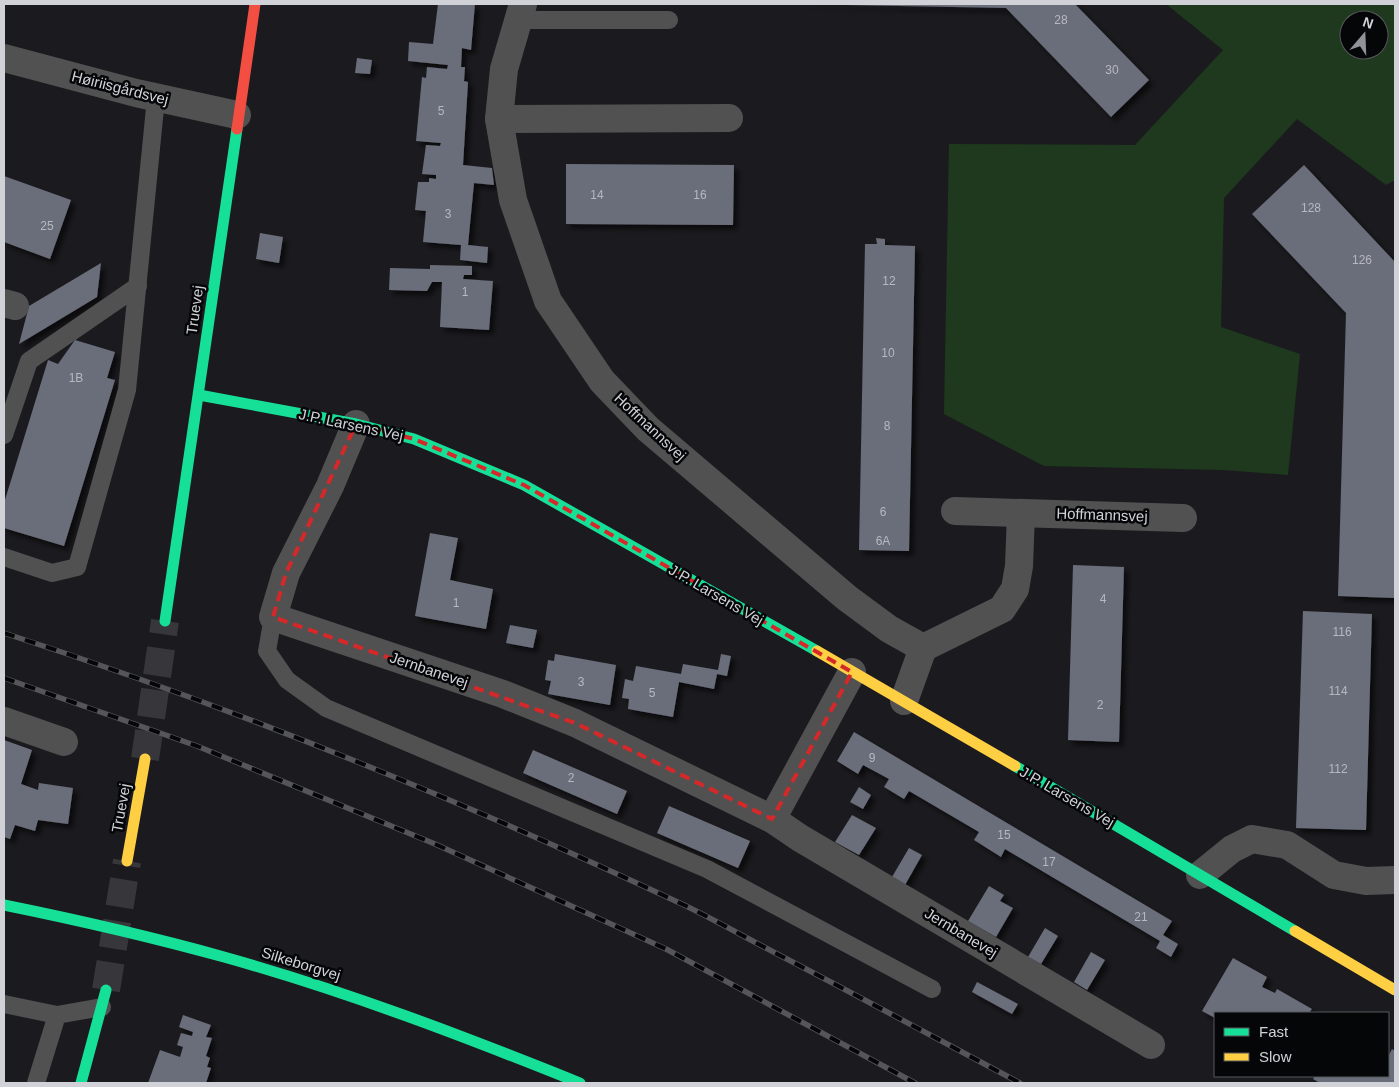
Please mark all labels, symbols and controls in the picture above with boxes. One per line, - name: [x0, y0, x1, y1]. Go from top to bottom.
- north arrow: [1339, 10, 1389, 60]
- house number: 28: [1054, 13, 1068, 27]
- text: N: [1361, 13, 1376, 32]
- house number: 30: [1105, 63, 1119, 77]
- street label: Høiriisgårdsvej: [70, 67, 170, 108]
- house number: 5: [438, 104, 445, 118]
- house number: 14: [590, 188, 604, 202]
- house number: 16: [693, 188, 707, 202]
- house number: 128: [1301, 201, 1321, 215]
- house number: 3: [445, 207, 452, 221]
- house number: 25: [40, 219, 54, 233]
- house number: 126: [1352, 253, 1372, 267]
- house number: 12: [882, 274, 896, 288]
- street label: Truevej: [183, 284, 206, 336]
- house number: 1: [462, 285, 469, 299]
- house number: 10: [881, 346, 895, 360]
- house number: 1B: [69, 371, 83, 385]
- street label: Hoffmannsvej: [611, 389, 690, 464]
- street label: J.P. Larsens Vej: [297, 405, 405, 444]
- house number: 8: [884, 419, 891, 433]
- street label: Hoffmannsvej: [1056, 504, 1148, 525]
- house number: 6: [880, 505, 887, 519]
- house number: 6A: [876, 534, 890, 548]
- street label: J.P. Larsens Vej: [666, 561, 767, 629]
- house number: 4: [1100, 592, 1107, 606]
- house number: 1: [453, 596, 460, 610]
- house number: 116: [1332, 625, 1352, 639]
- street label: Jernbanevej: [388, 648, 471, 691]
- house number: 3: [578, 675, 585, 689]
- house number: 114: [1328, 684, 1348, 698]
- house number: 5: [649, 686, 656, 700]
- house number: 2: [1097, 698, 1104, 712]
- house number: 9: [869, 751, 876, 765]
- house number: 112: [1328, 762, 1348, 776]
- street label: J.P. Larsens Vej: [1017, 763, 1118, 831]
- house number: 2: [568, 771, 575, 785]
- street label: Truevej: [108, 782, 133, 834]
- house number: 15: [997, 828, 1011, 842]
- house number: 17: [1042, 855, 1056, 869]
- street label: Jernbanevej: [922, 904, 1001, 961]
- house number: 21: [1134, 910, 1148, 924]
- street label: Silkeborgvej: [260, 943, 343, 984]
- legend: [1214, 1012, 1389, 1077]
- text: Fast: [1259, 1023, 1289, 1040]
- text: Slow: [1259, 1048, 1292, 1065]

